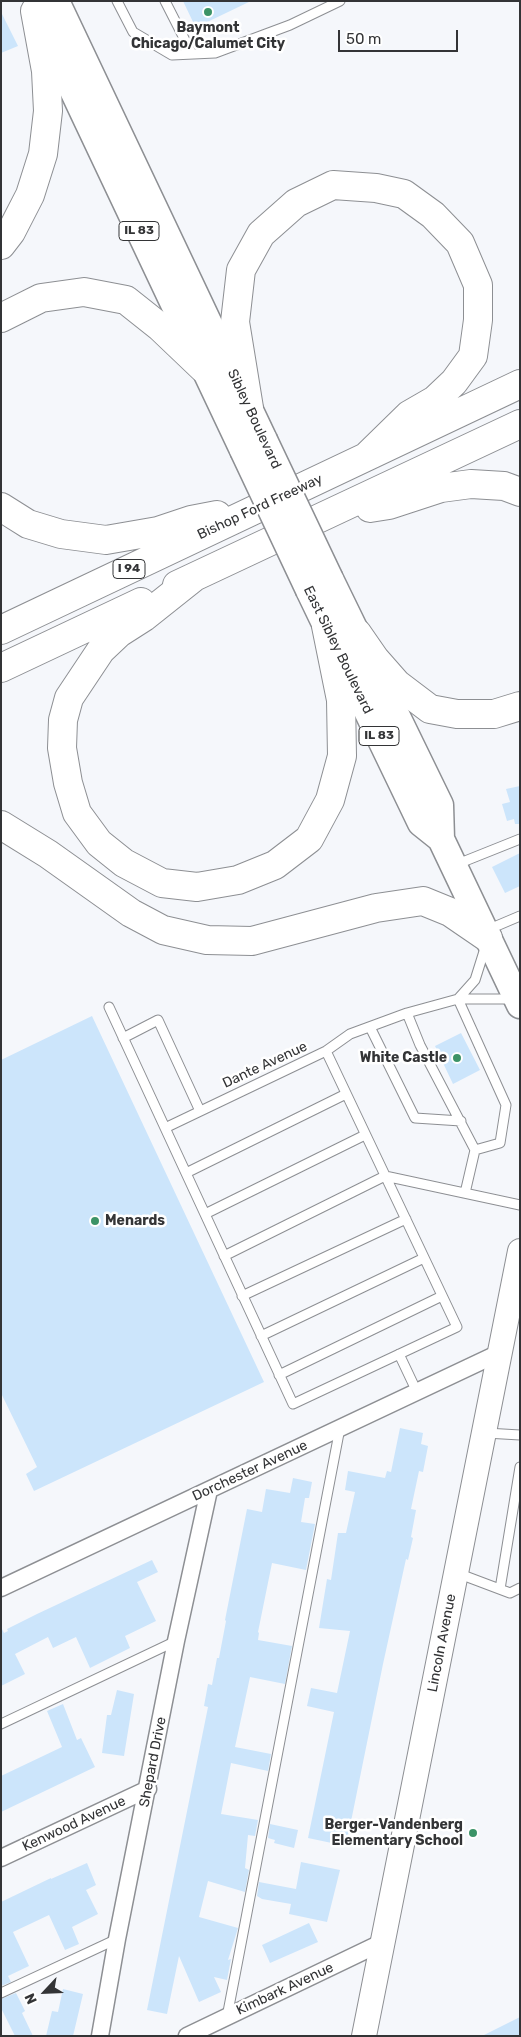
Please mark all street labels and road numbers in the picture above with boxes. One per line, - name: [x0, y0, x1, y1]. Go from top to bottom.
- road number: IL 83: [119, 222, 159, 240]
- street label: Sibley Boulevard: [224, 366, 284, 472]
- street label: Bishop Ford Freeway: [195, 471, 325, 543]
- road number: I 94: [113, 560, 145, 578]
- street label: East Sibley Boulevard: [300, 583, 376, 717]
- road number: IL 83: [359, 726, 399, 746]
- street label: Dante Avenue: [220, 1038, 310, 1092]
- street label: Dorchester Avenue: [190, 1437, 310, 1505]
- street label: Lincoln Avenue: [424, 1592, 460, 1694]
- street label: Shepard Drive: [136, 1715, 170, 1809]
- street label: Kenwood Avenue: [20, 1793, 128, 1855]
- street label: Kimbark Avenue: [234, 1959, 336, 2019]

